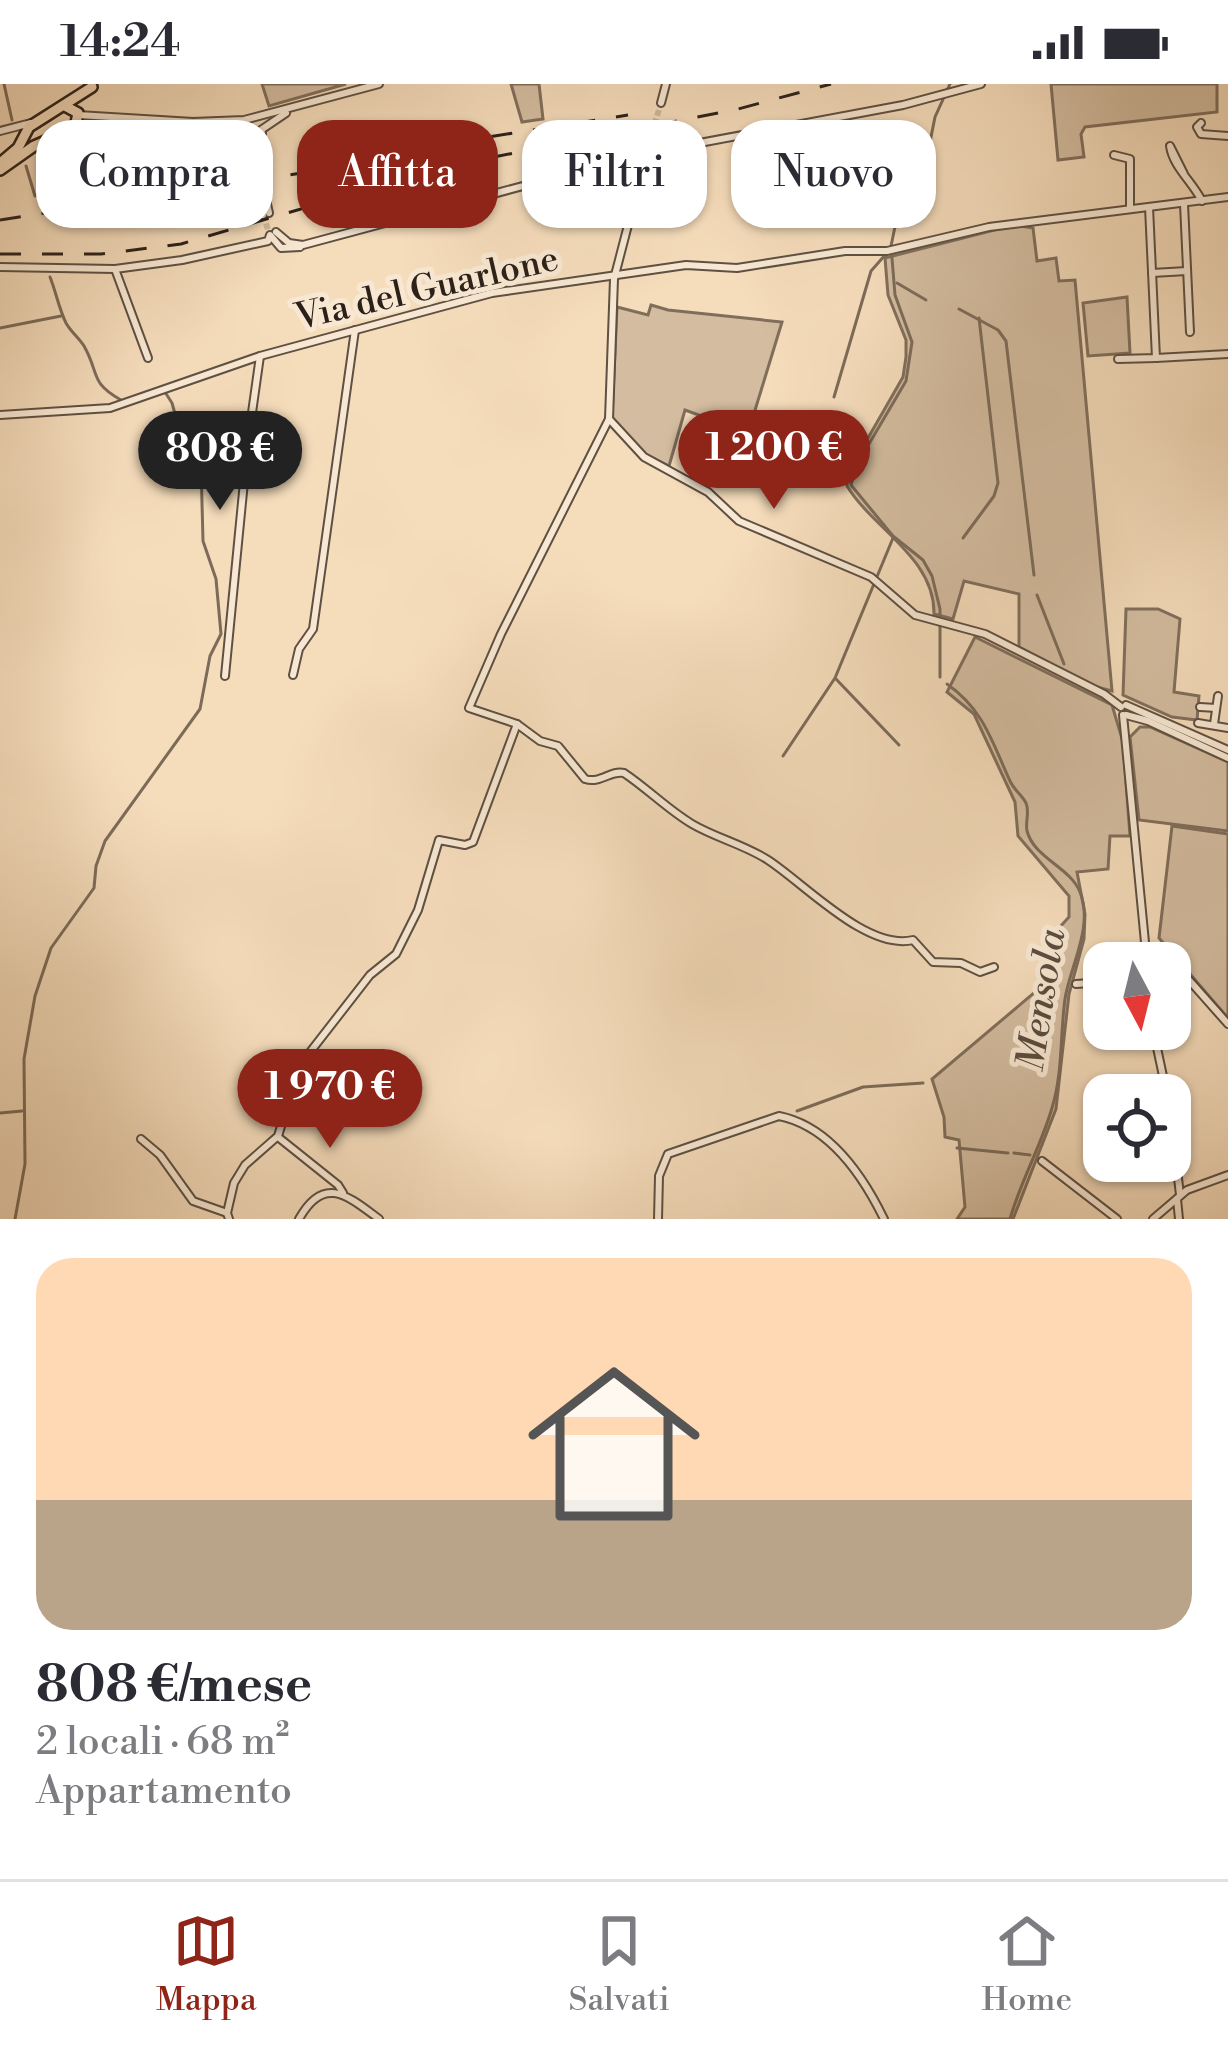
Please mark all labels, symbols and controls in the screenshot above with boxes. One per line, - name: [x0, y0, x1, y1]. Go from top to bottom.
- text: 14:24: [60, 14, 181, 71]
- chip: Compra: [36, 120, 273, 228]
- chip: Affitta: [297, 120, 498, 228]
- chip: Filtri: [522, 120, 707, 228]
- chip: Nuovo: [731, 120, 936, 228]
- street label: Via del Guarlone: [290, 237, 563, 341]
- pin: 1 200 €: [663, 410, 885, 512]
- pin: 808 €: [136, 411, 304, 513]
- text: 1 200 €: [705, 424, 843, 473]
- text: 808 €: [165, 425, 275, 474]
- water label: Mensola: [1007, 925, 1077, 1075]
- north arrow: [1083, 942, 1191, 1050]
- map controls: [1083, 942, 1191, 1182]
- pin: 1 970 €: [219, 1049, 441, 1151]
- text: 1 970 €: [264, 1063, 396, 1112]
- button: locate: [1083, 1074, 1191, 1182]
- icon: home: [506, 1336, 722, 1552]
- text: 808 €/mese: [36, 1654, 312, 1718]
- text: 2 locali · 68 m²: [36, 1718, 290, 1767]
- text: Appartamento: [36, 1767, 292, 1816]
- tab: Mappa: [156, 1908, 257, 2021]
- tab: Salvati: [568, 1908, 670, 2021]
- tab: Home: [982, 1908, 1072, 2021]

